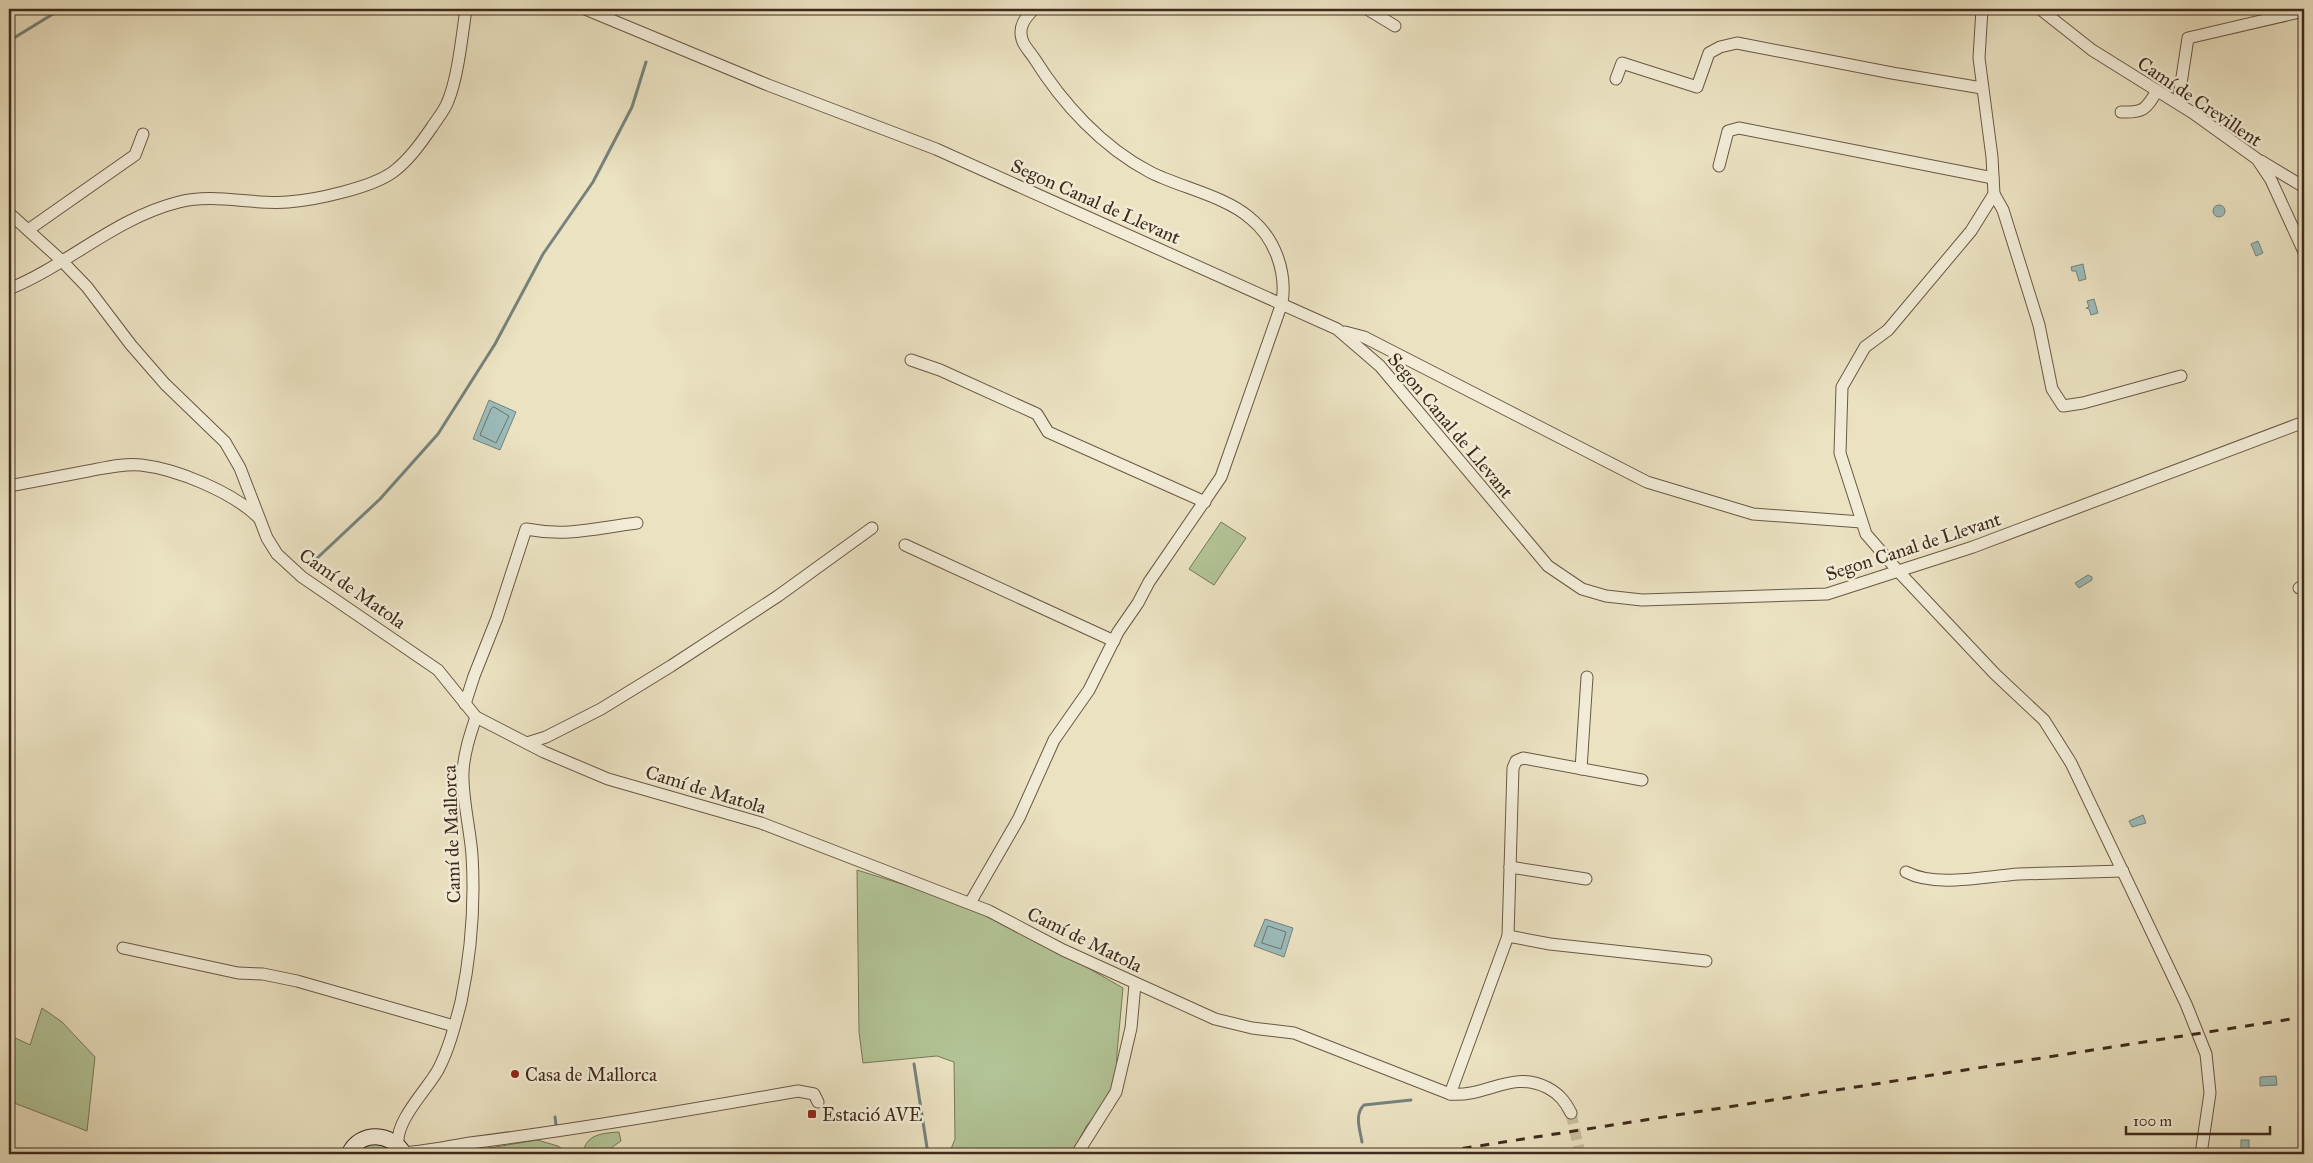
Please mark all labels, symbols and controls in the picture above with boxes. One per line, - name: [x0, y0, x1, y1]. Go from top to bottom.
- street label: Camí de Crevillent: [2133, 51, 2266, 152]
- street label: Segon Canal de Llevant: [1007, 154, 1184, 250]
- street label: Segon Canal de Llevant: [1382, 348, 1518, 504]
- street label: Segon Canal de Llevant: [1823, 507, 2004, 587]
- street label: Camí de Matola: [295, 543, 411, 634]
- street label: Camí de Matola: [643, 760, 770, 819]
- street label: Camí de Mallorca: [438, 763, 465, 904]
- street label: Camí de Matola: [1024, 902, 1147, 978]
- place label: Casa de Mallorca: [525, 1063, 658, 1086]
- marker: Casa de Mallorca: [509, 1068, 521, 1080]
- place label: Estació AVE: [822, 1103, 923, 1126]
- scale bar: [2126, 1103, 2269, 1135]
- marker: Estació AVE: [806, 1108, 818, 1120]
- text: 100 m: [2133, 1112, 2173, 1130]

